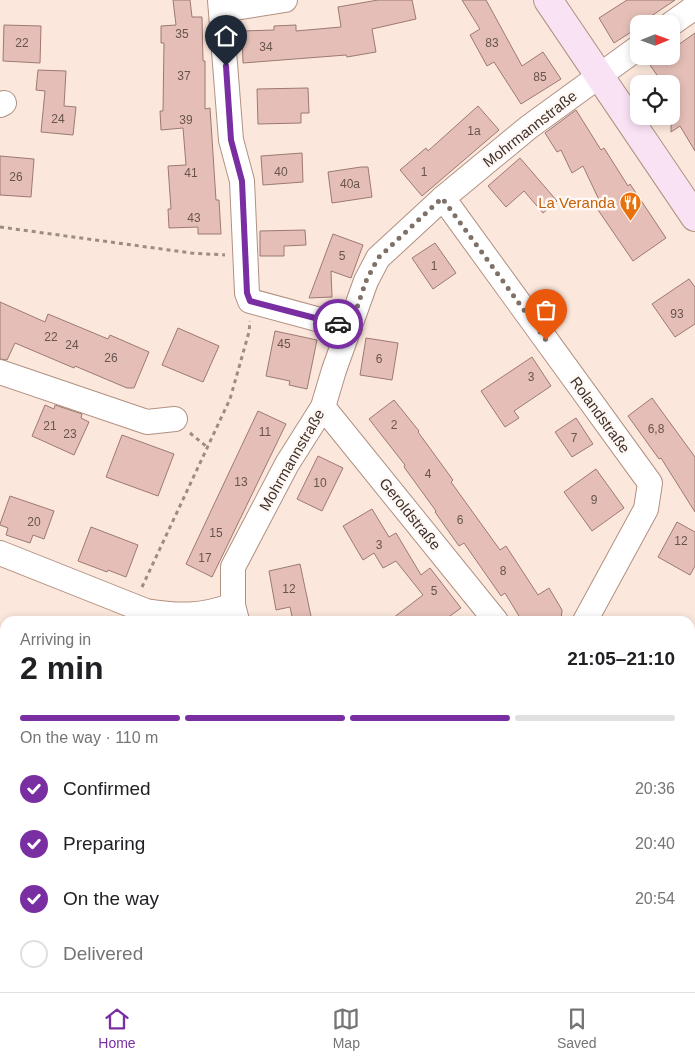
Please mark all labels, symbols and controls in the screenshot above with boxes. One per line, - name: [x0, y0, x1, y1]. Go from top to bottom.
- pin: [205, 15, 247, 66]
- north arrow: [630, 15, 680, 65]
- map controls: [630, 15, 680, 125]
- icon: home: [212, 22, 240, 50]
- house number: 35: [175, 27, 189, 41]
- house number: 22: [15, 36, 29, 50]
- house number: 83: [485, 36, 499, 50]
- house number: 34: [259, 40, 273, 54]
- house number: 37: [177, 69, 191, 83]
- house number: 85: [533, 70, 547, 84]
- button: locate: [630, 75, 680, 125]
- street label: Mohrmannstraße: [479, 87, 580, 170]
- house number: 24: [51, 112, 65, 126]
- house number: 39: [179, 113, 193, 127]
- house number: 1a: [467, 124, 481, 138]
- house number: 40: [274, 165, 288, 179]
- house number: 1: [421, 165, 428, 179]
- house number: 41: [184, 166, 198, 180]
- house number: 26: [9, 170, 23, 184]
- house number: 40a: [340, 177, 360, 191]
- restaurant icon: La Veranda: [619, 191, 643, 222]
- place label: La Veranda: [538, 194, 616, 211]
- house number: 43: [187, 211, 201, 225]
- house number: 5: [339, 249, 346, 263]
- house number: 1: [431, 259, 438, 273]
- pin: [525, 289, 567, 340]
- icon: bag: [532, 296, 560, 324]
- courier: [313, 299, 363, 349]
- house number: 93: [670, 307, 684, 321]
- icon: car: [324, 310, 352, 338]
- house number: 22: [44, 330, 58, 344]
- house number: 45: [277, 337, 291, 351]
- house number: 24: [65, 338, 79, 352]
- house number: 26: [104, 351, 118, 365]
- house number: 6: [376, 352, 383, 366]
- house number: 3: [528, 370, 535, 384]
- street label: Rolandstraße: [567, 373, 634, 456]
- street label: Mohrmannstraße: [256, 406, 327, 513]
- house number: 2: [391, 418, 398, 432]
- house number: 21: [43, 419, 57, 433]
- house number: 6,8: [648, 422, 665, 436]
- house number: 11: [259, 425, 272, 439]
- house number: 23: [63, 427, 77, 441]
- house number: 7: [571, 431, 578, 445]
- house number: 4: [425, 467, 432, 481]
- street label: Geroldstraße: [376, 474, 445, 553]
- house number: 13: [234, 475, 248, 489]
- house number: 10: [313, 476, 327, 490]
- house number: 9: [591, 493, 598, 507]
- house number: 6: [457, 513, 464, 527]
- house number: 20: [27, 515, 41, 529]
- house number: 15: [209, 526, 223, 540]
- house number: 12: [674, 534, 688, 548]
- house number: 3: [376, 538, 383, 552]
- house number: 17: [198, 551, 212, 565]
- house number: 8: [500, 564, 507, 578]
- house number: 12: [282, 582, 296, 596]
- house number: 5: [431, 584, 438, 598]
- text: Arriving in: [20, 631, 91, 648]
- text: 21:05–21:10: [567, 648, 675, 669]
- text: 2 min: [20, 650, 104, 686]
- text: On the way · 110 m: [20, 729, 158, 746]
- icon: check: [20, 775, 48, 803]
- text: Confirmed: [63, 778, 151, 799]
- text: 20:36: [635, 780, 675, 797]
- icon: check: [20, 830, 48, 858]
- text: Preparing: [63, 833, 145, 854]
- text: 20:40: [635, 835, 675, 852]
- icon: check: [20, 885, 48, 913]
- text: On the way: [63, 888, 159, 909]
- text: 20:54: [635, 890, 675, 907]
- text: Delivered: [63, 943, 143, 964]
- tab: Home: [98, 1005, 136, 1051]
- tab: Map: [332, 1005, 360, 1051]
- tab: Saved: [557, 1005, 597, 1051]

